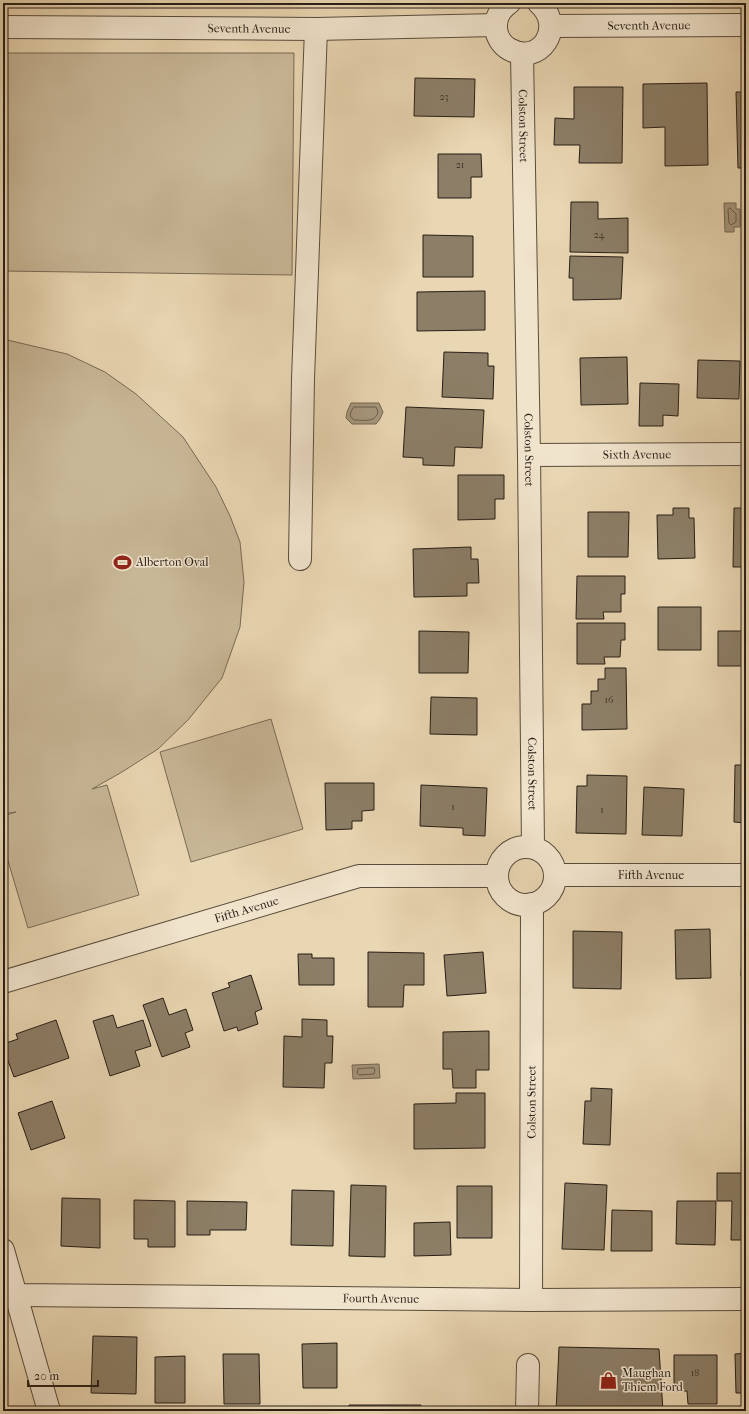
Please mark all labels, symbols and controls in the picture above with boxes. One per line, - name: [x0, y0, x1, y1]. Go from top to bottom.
- street label: Seventh Avenue: [607, 18, 691, 33]
- street label: Seventh Avenue: [207, 21, 291, 36]
- street label: Colston Street: [516, 89, 531, 164]
- house number: 23: [439, 91, 449, 103]
- house number: 21: [456, 159, 464, 171]
- house number: 24: [593, 229, 606, 241]
- street label: Colston Street: [521, 413, 536, 487]
- street label: Sixth Avenue: [603, 447, 671, 462]
- sports icon: Alberton Oval: [113, 552, 133, 572]
- place label: Alberton Oval: [135, 555, 209, 569]
- house number: 16: [605, 694, 614, 706]
- street label: Colston Street: [525, 737, 540, 811]
- house number: 1: [451, 801, 455, 813]
- house number: 1: [600, 804, 604, 816]
- street label: Fifth Avenue: [618, 868, 684, 882]
- street label: Fifth Avenue: [213, 893, 280, 926]
- street label: Colston Street: [524, 1065, 539, 1139]
- street label: Fourth Avenue: [343, 1291, 419, 1306]
- scale bar: [28, 1362, 98, 1388]
- place label: Maughan Thiem Ford: [622, 1366, 683, 1394]
- house number: 18: [691, 1367, 699, 1379]
- text: 20 m: [34, 1369, 59, 1383]
- shop icon: Maughan Thiem Ford: [599, 1370, 619, 1390]

